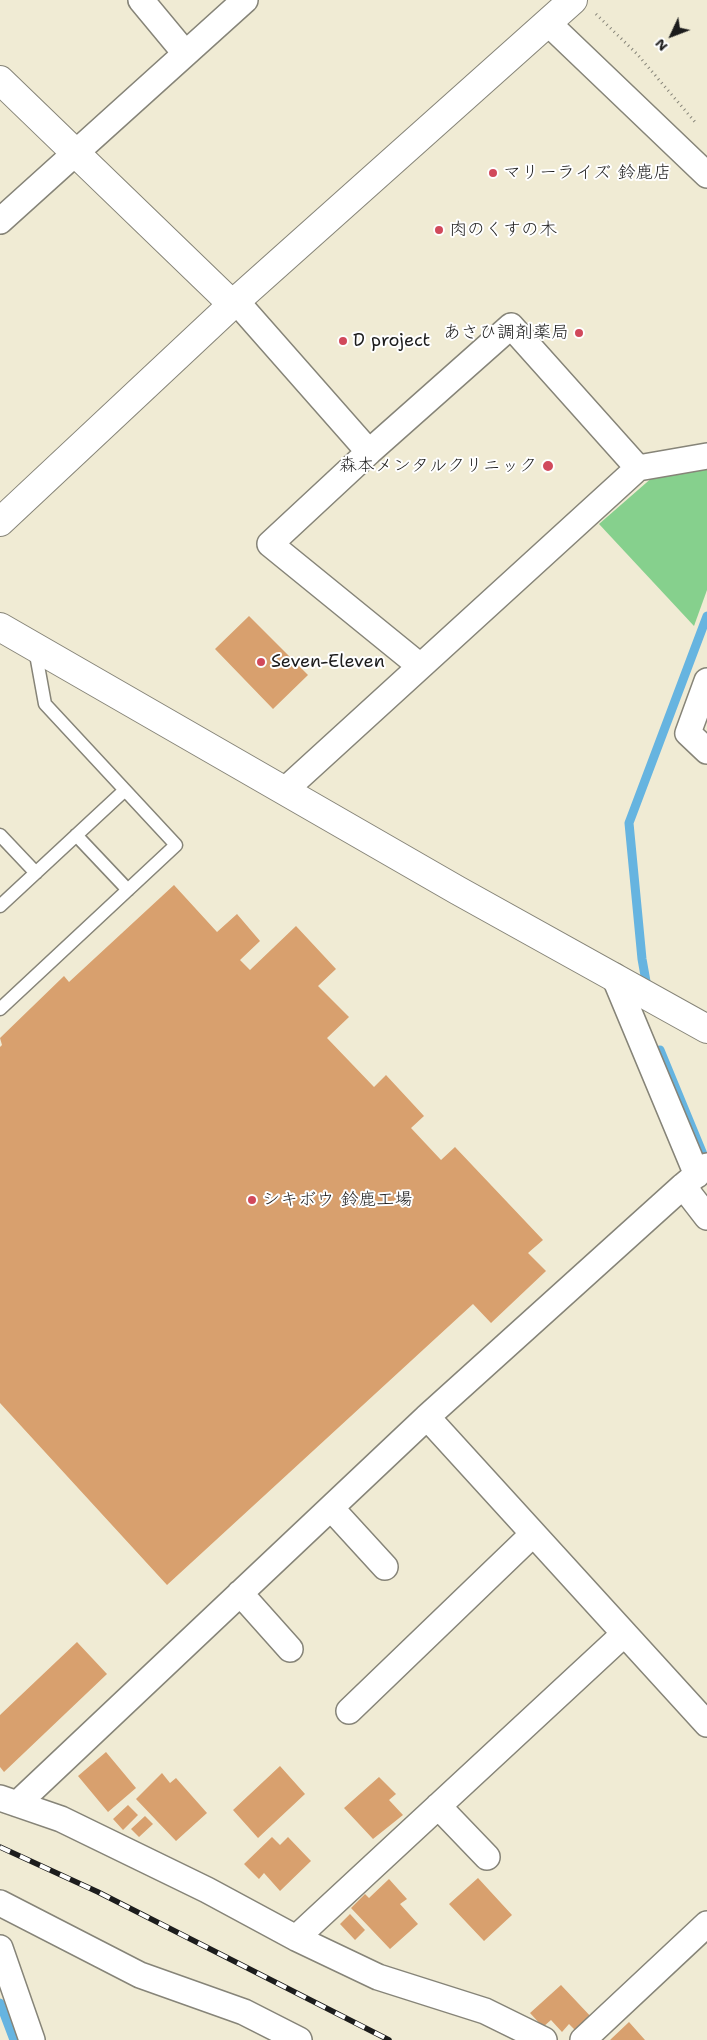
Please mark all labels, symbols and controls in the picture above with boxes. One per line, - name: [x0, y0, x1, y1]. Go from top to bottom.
- north arrow: [647, 10, 697, 60]
- text: N: [651, 35, 671, 55]
- place label: マリーライズ 鈴鹿店: [503, 162, 671, 184]
- marker: マリーライズ 鈴鹿店: [487, 167, 499, 179]
- place label: 肉のくすの木: [449, 219, 557, 241]
- marker: 肉のくすの木: [433, 224, 445, 236]
- place label: あさひ調剤薬局: [443, 322, 569, 344]
- marker: あさひ調剤薬局: [573, 327, 585, 339]
- place label: D project: [353, 330, 430, 352]
- marker: D project: [337, 335, 349, 347]
- place label: 森本メンタルクリニック: [339, 455, 537, 477]
- marker: 森本メンタルクリニック: [541, 459, 555, 473]
- place label: Seven-Eleven: [271, 651, 385, 673]
- marker: Seven-Eleven: [255, 656, 267, 668]
- place label: シキボウ 鈴鹿工場: [262, 1189, 412, 1211]
- marker: シキボウ 鈴鹿工場: [246, 1194, 258, 1206]

